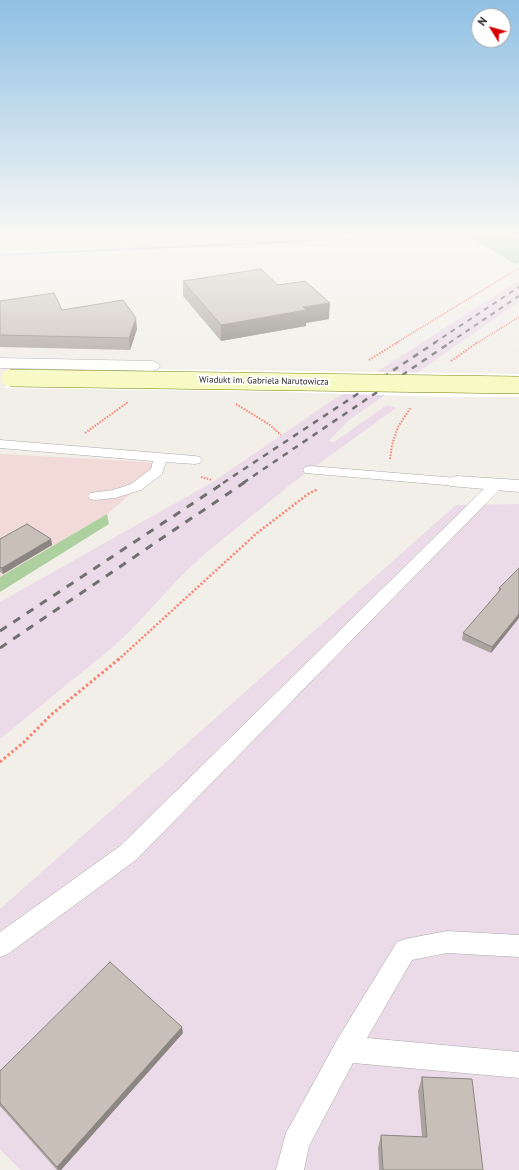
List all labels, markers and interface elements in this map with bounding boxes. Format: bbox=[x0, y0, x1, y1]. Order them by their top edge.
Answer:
north arrow bbox=[471, 8, 511, 48]
text: N bbox=[474, 14, 490, 28]
street label: Wiadukt im. Gabriela Narutowicza bbox=[199, 374, 329, 388]

